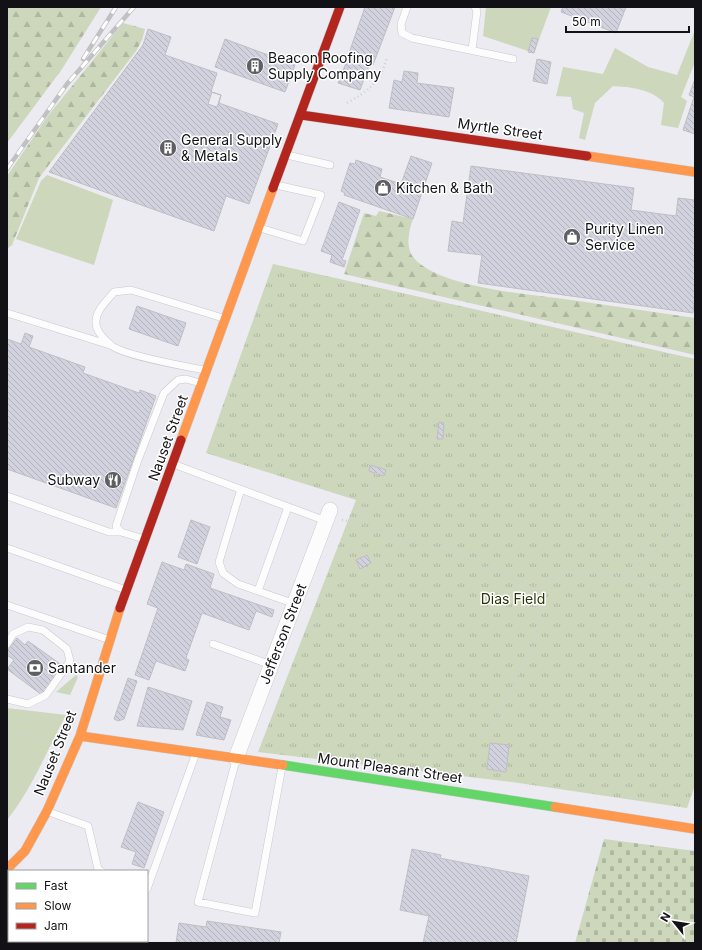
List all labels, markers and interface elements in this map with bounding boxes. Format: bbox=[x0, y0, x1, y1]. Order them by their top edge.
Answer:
scale bar bbox=[566, 8, 689, 34]
text: 50 m bbox=[572, 14, 601, 29]
place label: Beacon Roofing Supply Company bbox=[268, 49, 381, 82]
building icon: Beacon Roofing Supply Company bbox=[245, 56, 265, 76]
street label: Myrtle Street bbox=[456, 114, 544, 143]
place label: General Supply & Metals bbox=[181, 131, 282, 164]
building icon: General Supply & Metals bbox=[158, 138, 178, 158]
shop icon: Kitchen & Bath bbox=[373, 178, 393, 198]
place label: Kitchen & Bath bbox=[396, 179, 493, 196]
place label: Purity Linen Service bbox=[585, 220, 664, 253]
shop icon: Purity Linen Service bbox=[562, 227, 582, 247]
street label: Nauset Street bbox=[144, 392, 191, 483]
restaurant icon: Subway bbox=[103, 470, 123, 490]
place label: Subway bbox=[47, 471, 100, 488]
street label: Jefferson Street bbox=[256, 581, 310, 687]
park label: Dias Field bbox=[481, 590, 545, 607]
bank icon: Santander bbox=[25, 658, 45, 678]
place label: Santander bbox=[48, 659, 116, 676]
street label: Nauset Street bbox=[30, 707, 79, 798]
street label: Mount Pleasant Street bbox=[317, 749, 464, 786]
legend bbox=[8, 870, 148, 942]
text: Fast bbox=[44, 878, 68, 893]
text: Slow bbox=[44, 898, 72, 913]
north arrow bbox=[654, 902, 694, 942]
text: N bbox=[657, 910, 673, 924]
text: Jam bbox=[44, 918, 68, 933]

